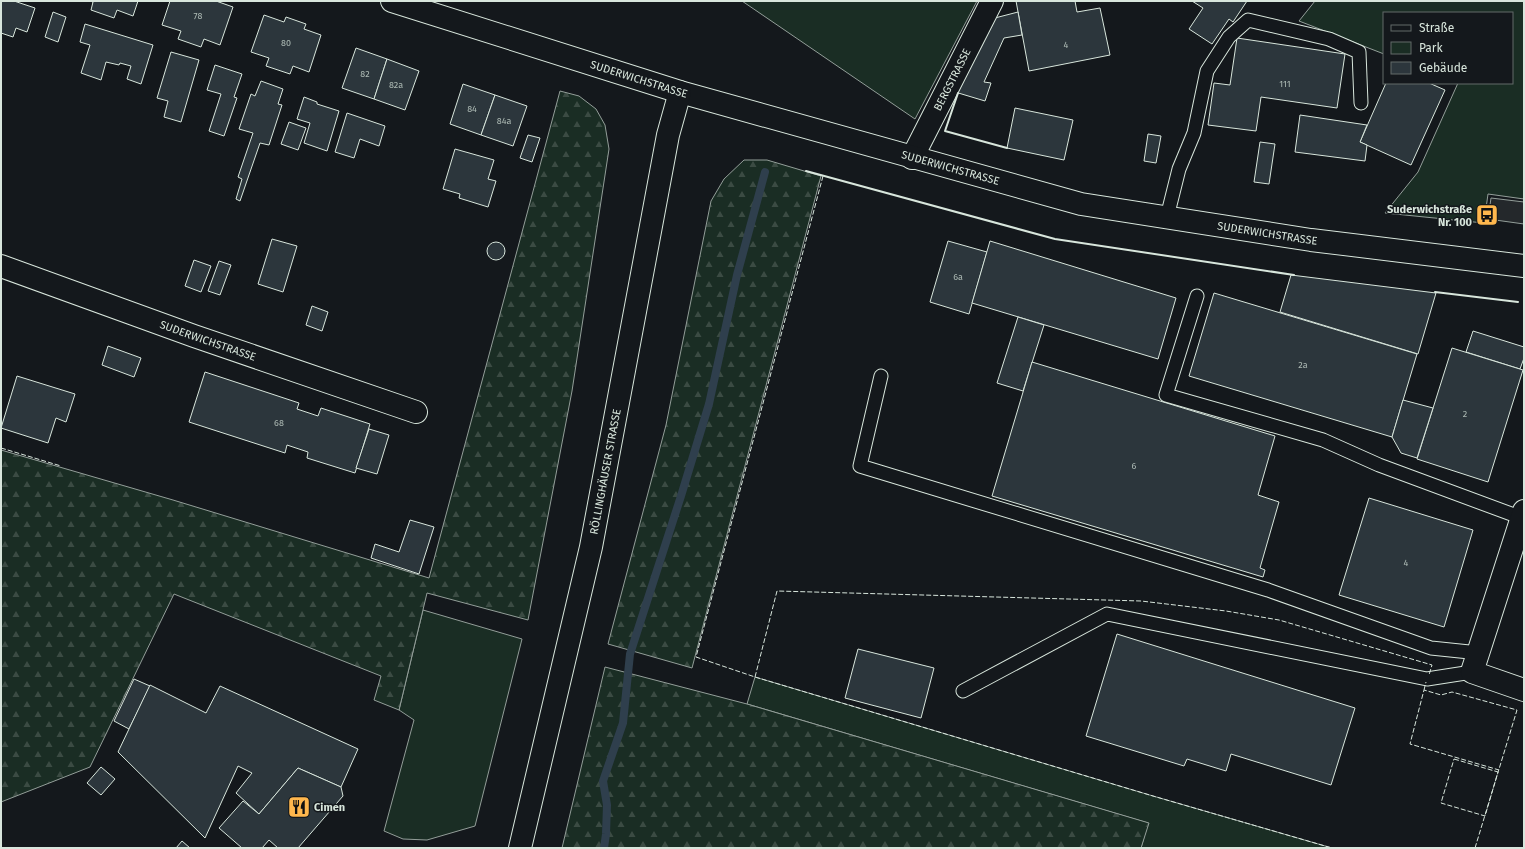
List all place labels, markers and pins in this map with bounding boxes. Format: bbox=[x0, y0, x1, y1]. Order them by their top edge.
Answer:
bus stop icon: Suderwichstraße Nr. 100 bbox=[1474, 202, 1500, 228]
place label: Suderwichstraße Nr. 100 bbox=[1387, 203, 1473, 229]
restaurant icon: Cimen bbox=[286, 794, 312, 820]
place label: Cimen bbox=[314, 801, 345, 814]

